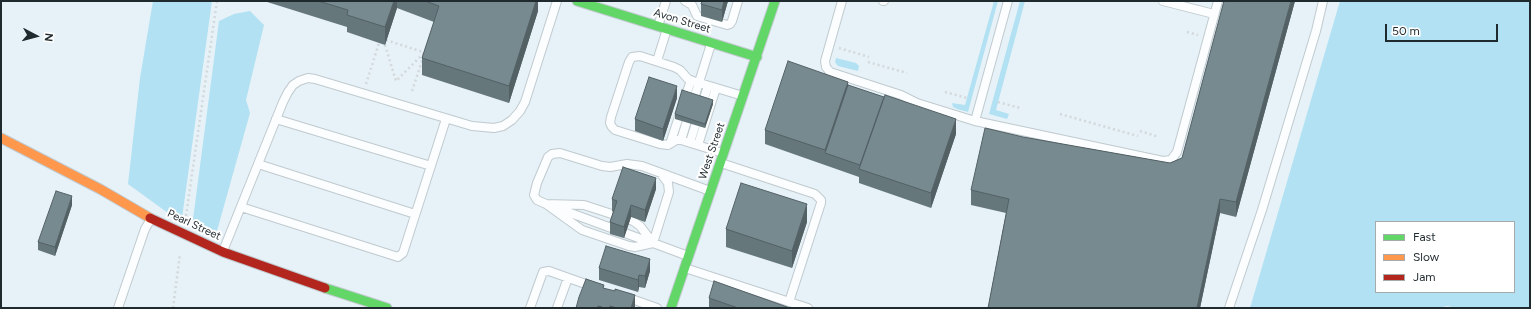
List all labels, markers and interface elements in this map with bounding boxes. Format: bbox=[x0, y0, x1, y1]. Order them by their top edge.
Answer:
street label: Avon Street bbox=[652, 6, 712, 36]
north arrow bbox=[16, 16, 56, 56]
scale bar bbox=[1387, 16, 1500, 42]
text: 50 m bbox=[1392, 24, 1420, 38]
text: N bbox=[42, 32, 55, 42]
street label: West Street bbox=[696, 121, 728, 181]
street label: Pearl Street bbox=[165, 207, 223, 243]
legend bbox=[1375, 221, 1515, 293]
text: Fast bbox=[1413, 230, 1436, 244]
text: Slow bbox=[1413, 250, 1439, 264]
text: Jam bbox=[1413, 270, 1436, 284]

